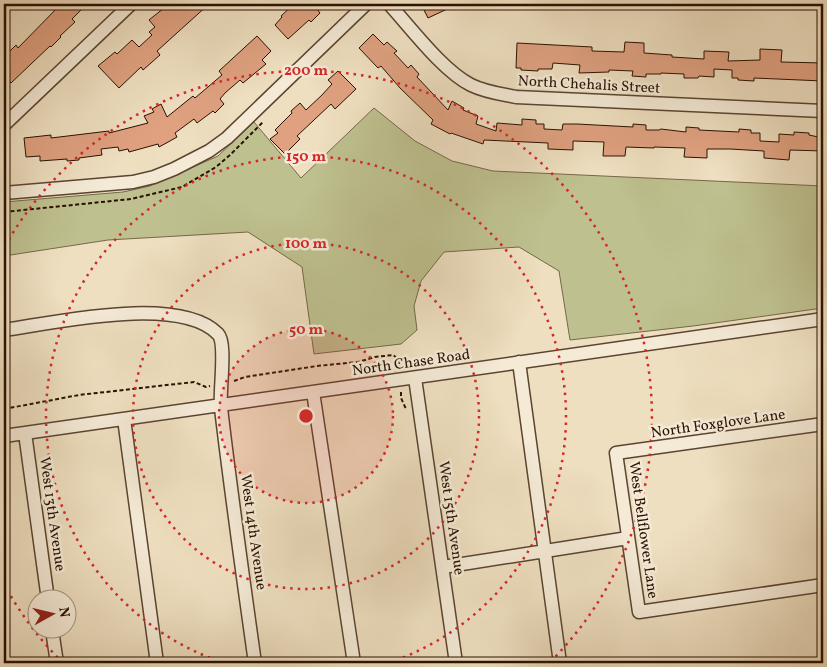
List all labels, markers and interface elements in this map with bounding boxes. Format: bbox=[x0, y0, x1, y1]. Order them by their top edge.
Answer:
text: 200 m bbox=[284, 61, 328, 82]
street label: North Chehalis Street bbox=[517, 71, 661, 100]
text: 150 m bbox=[286, 147, 326, 168]
text: 100 m bbox=[285, 234, 328, 255]
text: 50 m bbox=[289, 320, 323, 341]
street label: North Chase Road bbox=[351, 345, 472, 382]
street label: North Foxglove Lane bbox=[650, 405, 787, 444]
centre of rings bbox=[297, 407, 315, 425]
street label: West 13th Avenue bbox=[33, 456, 70, 573]
street label: West 15th Avenue bbox=[432, 460, 469, 577]
street label: West Bellflower Lane bbox=[623, 460, 663, 600]
street label: West 14th Avenue bbox=[234, 473, 271, 591]
north arrow bbox=[28, 590, 78, 640]
text: N bbox=[53, 606, 74, 619]

